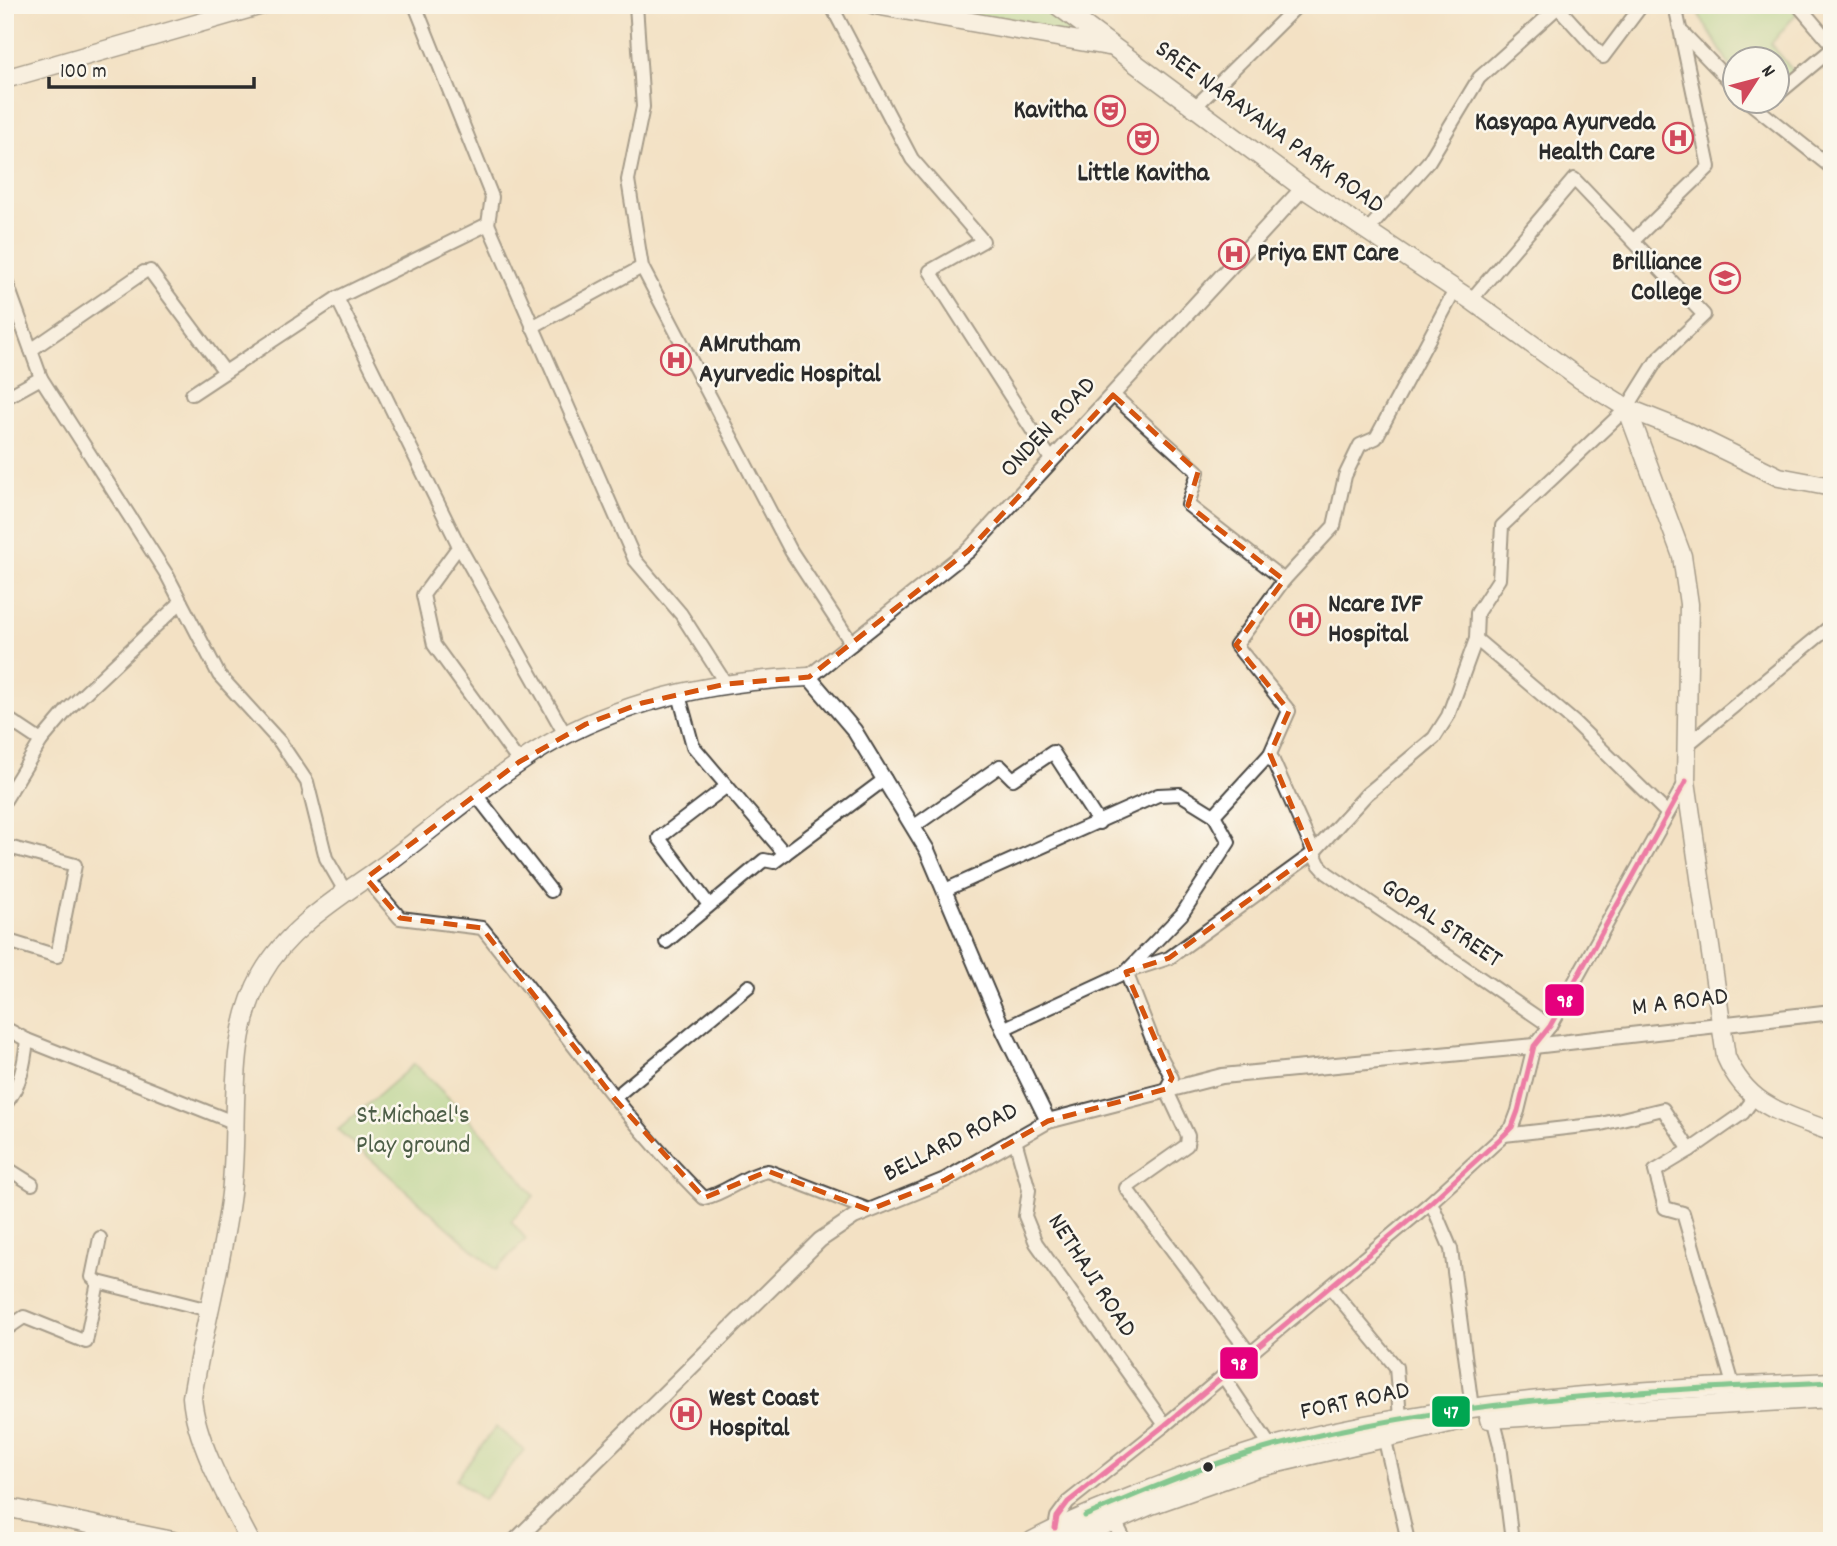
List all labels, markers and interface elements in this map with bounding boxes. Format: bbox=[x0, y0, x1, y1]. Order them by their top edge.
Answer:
street label: SREE NARAYANA PARK ROAD bbox=[1146, 32, 1392, 224]
scale bar bbox=[49, 46, 254, 90]
north arrow bbox=[1722, 46, 1792, 116]
text: 100 m bbox=[60, 58, 107, 88]
text: N bbox=[1753, 60, 1781, 84]
place label: Kavitha bbox=[1013, 93, 1088, 130]
theatre icon: Kavitha bbox=[1093, 94, 1127, 128]
place label: Kasyapa Ayurveda Health Care bbox=[1475, 105, 1656, 172]
hospital icon: Kasyapa Ayurveda Health Care bbox=[1661, 121, 1695, 155]
theatre icon: Little Kavitha bbox=[1126, 122, 1160, 156]
place label: Little Kavitha bbox=[1077, 156, 1210, 193]
place label: Priya ENT Care bbox=[1257, 236, 1399, 273]
hospital icon: Priya ENT Care bbox=[1217, 237, 1251, 271]
place label: Brilliance College bbox=[1612, 245, 1702, 312]
school or university icon: Brilliance College bbox=[1708, 261, 1742, 295]
place label: AMrutham Ayurvedic Hospital bbox=[699, 327, 882, 394]
hospital icon: AMrutham Ayurvedic Hospital bbox=[659, 343, 693, 377]
street label: ONDEN ROAD bbox=[992, 369, 1106, 487]
place label: Ncare IVF Hospital bbox=[1328, 587, 1423, 654]
hospital icon: Ncare IVF Hospital bbox=[1288, 603, 1322, 637]
street label: GOPAL STREET bbox=[1373, 870, 1510, 979]
street label: M A ROAD bbox=[1630, 979, 1730, 1027]
line badge: 98 bbox=[1544, 983, 1585, 1017]
text: 98 bbox=[1557, 990, 1574, 1017]
street label: BELLARD ROAD bbox=[877, 1093, 1025, 1193]
park label: St.Michael's Play ground bbox=[356, 1098, 470, 1165]
street label: NETHAJI ROAD bbox=[1037, 1207, 1145, 1345]
line badge: 98 bbox=[1219, 1346, 1259, 1380]
text: 98 bbox=[1231, 1353, 1248, 1380]
street label: FORT ROAD bbox=[1297, 1372, 1413, 1432]
place label: West Coast Hospital bbox=[709, 1381, 819, 1448]
line badge: 47 bbox=[1431, 1395, 1471, 1428]
hospital icon: West Coast Hospital bbox=[669, 1397, 703, 1431]
text: 47 bbox=[1443, 1401, 1459, 1428]
unlabelled marker bbox=[1201, 1460, 1215, 1474]

